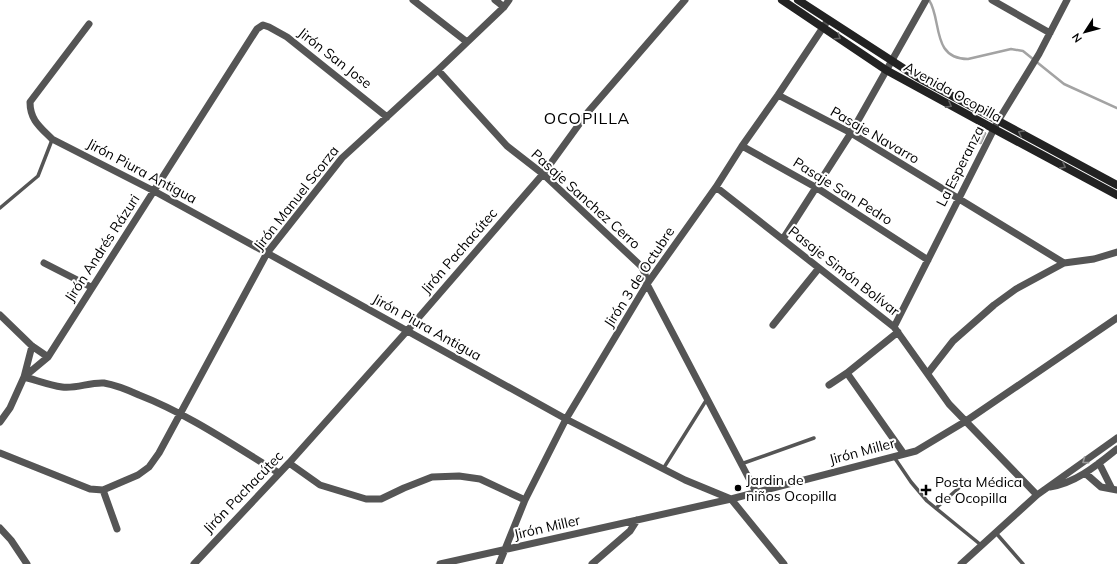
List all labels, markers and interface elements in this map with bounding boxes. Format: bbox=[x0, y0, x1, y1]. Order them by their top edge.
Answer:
north arrow bbox=[1065, 12, 1105, 52]
street label: Jirón San Jose bbox=[294, 24, 376, 92]
text: N bbox=[1069, 30, 1085, 45]
one-way arrow bbox=[834, 32, 841, 40]
street label: Avenida Ocopilla bbox=[901, 58, 1005, 126]
one-way arrow bbox=[945, 100, 952, 107]
street label: Pasaje Navarro bbox=[827, 102, 923, 168]
district label: OCOPILLA bbox=[544, 108, 630, 128]
street label: La Esperanza bbox=[932, 123, 988, 209]
one-way arrow bbox=[1018, 131, 1025, 138]
street label: Jirón Piura Antigua bbox=[84, 134, 200, 208]
street label: Jirón Manuel Scorza bbox=[249, 142, 343, 254]
street label: Pasaje Sanchez Cerro bbox=[528, 145, 644, 253]
street label: Pasaje San Pedro bbox=[790, 153, 896, 229]
one-way arrow bbox=[1059, 162, 1067, 169]
street label: Jirón Andrés Rázuri bbox=[60, 191, 144, 305]
street label: Jirón Pachacútec bbox=[417, 204, 501, 298]
street label: Pasaje Simón Bolívar bbox=[785, 222, 904, 321]
street label: Jirón 3 de Octubre bbox=[600, 223, 678, 331]
street label: Jirón Piura Antigua bbox=[369, 290, 485, 364]
street label: Jirón Miller bbox=[827, 433, 898, 468]
street label: Jirón Pachacútec bbox=[199, 447, 287, 537]
one-way arrow bbox=[1083, 456, 1090, 463]
place label: Jardin de niños Ocopilla bbox=[746, 471, 837, 505]
place label: Posta Médica de Ocopilla bbox=[935, 473, 1022, 507]
marker: Jardin de niños Ocopilla bbox=[733, 483, 743, 493]
marker: Posta Médica de Ocopilla bbox=[920, 484, 932, 496]
street label: Jirón Miller bbox=[512, 510, 583, 543]

